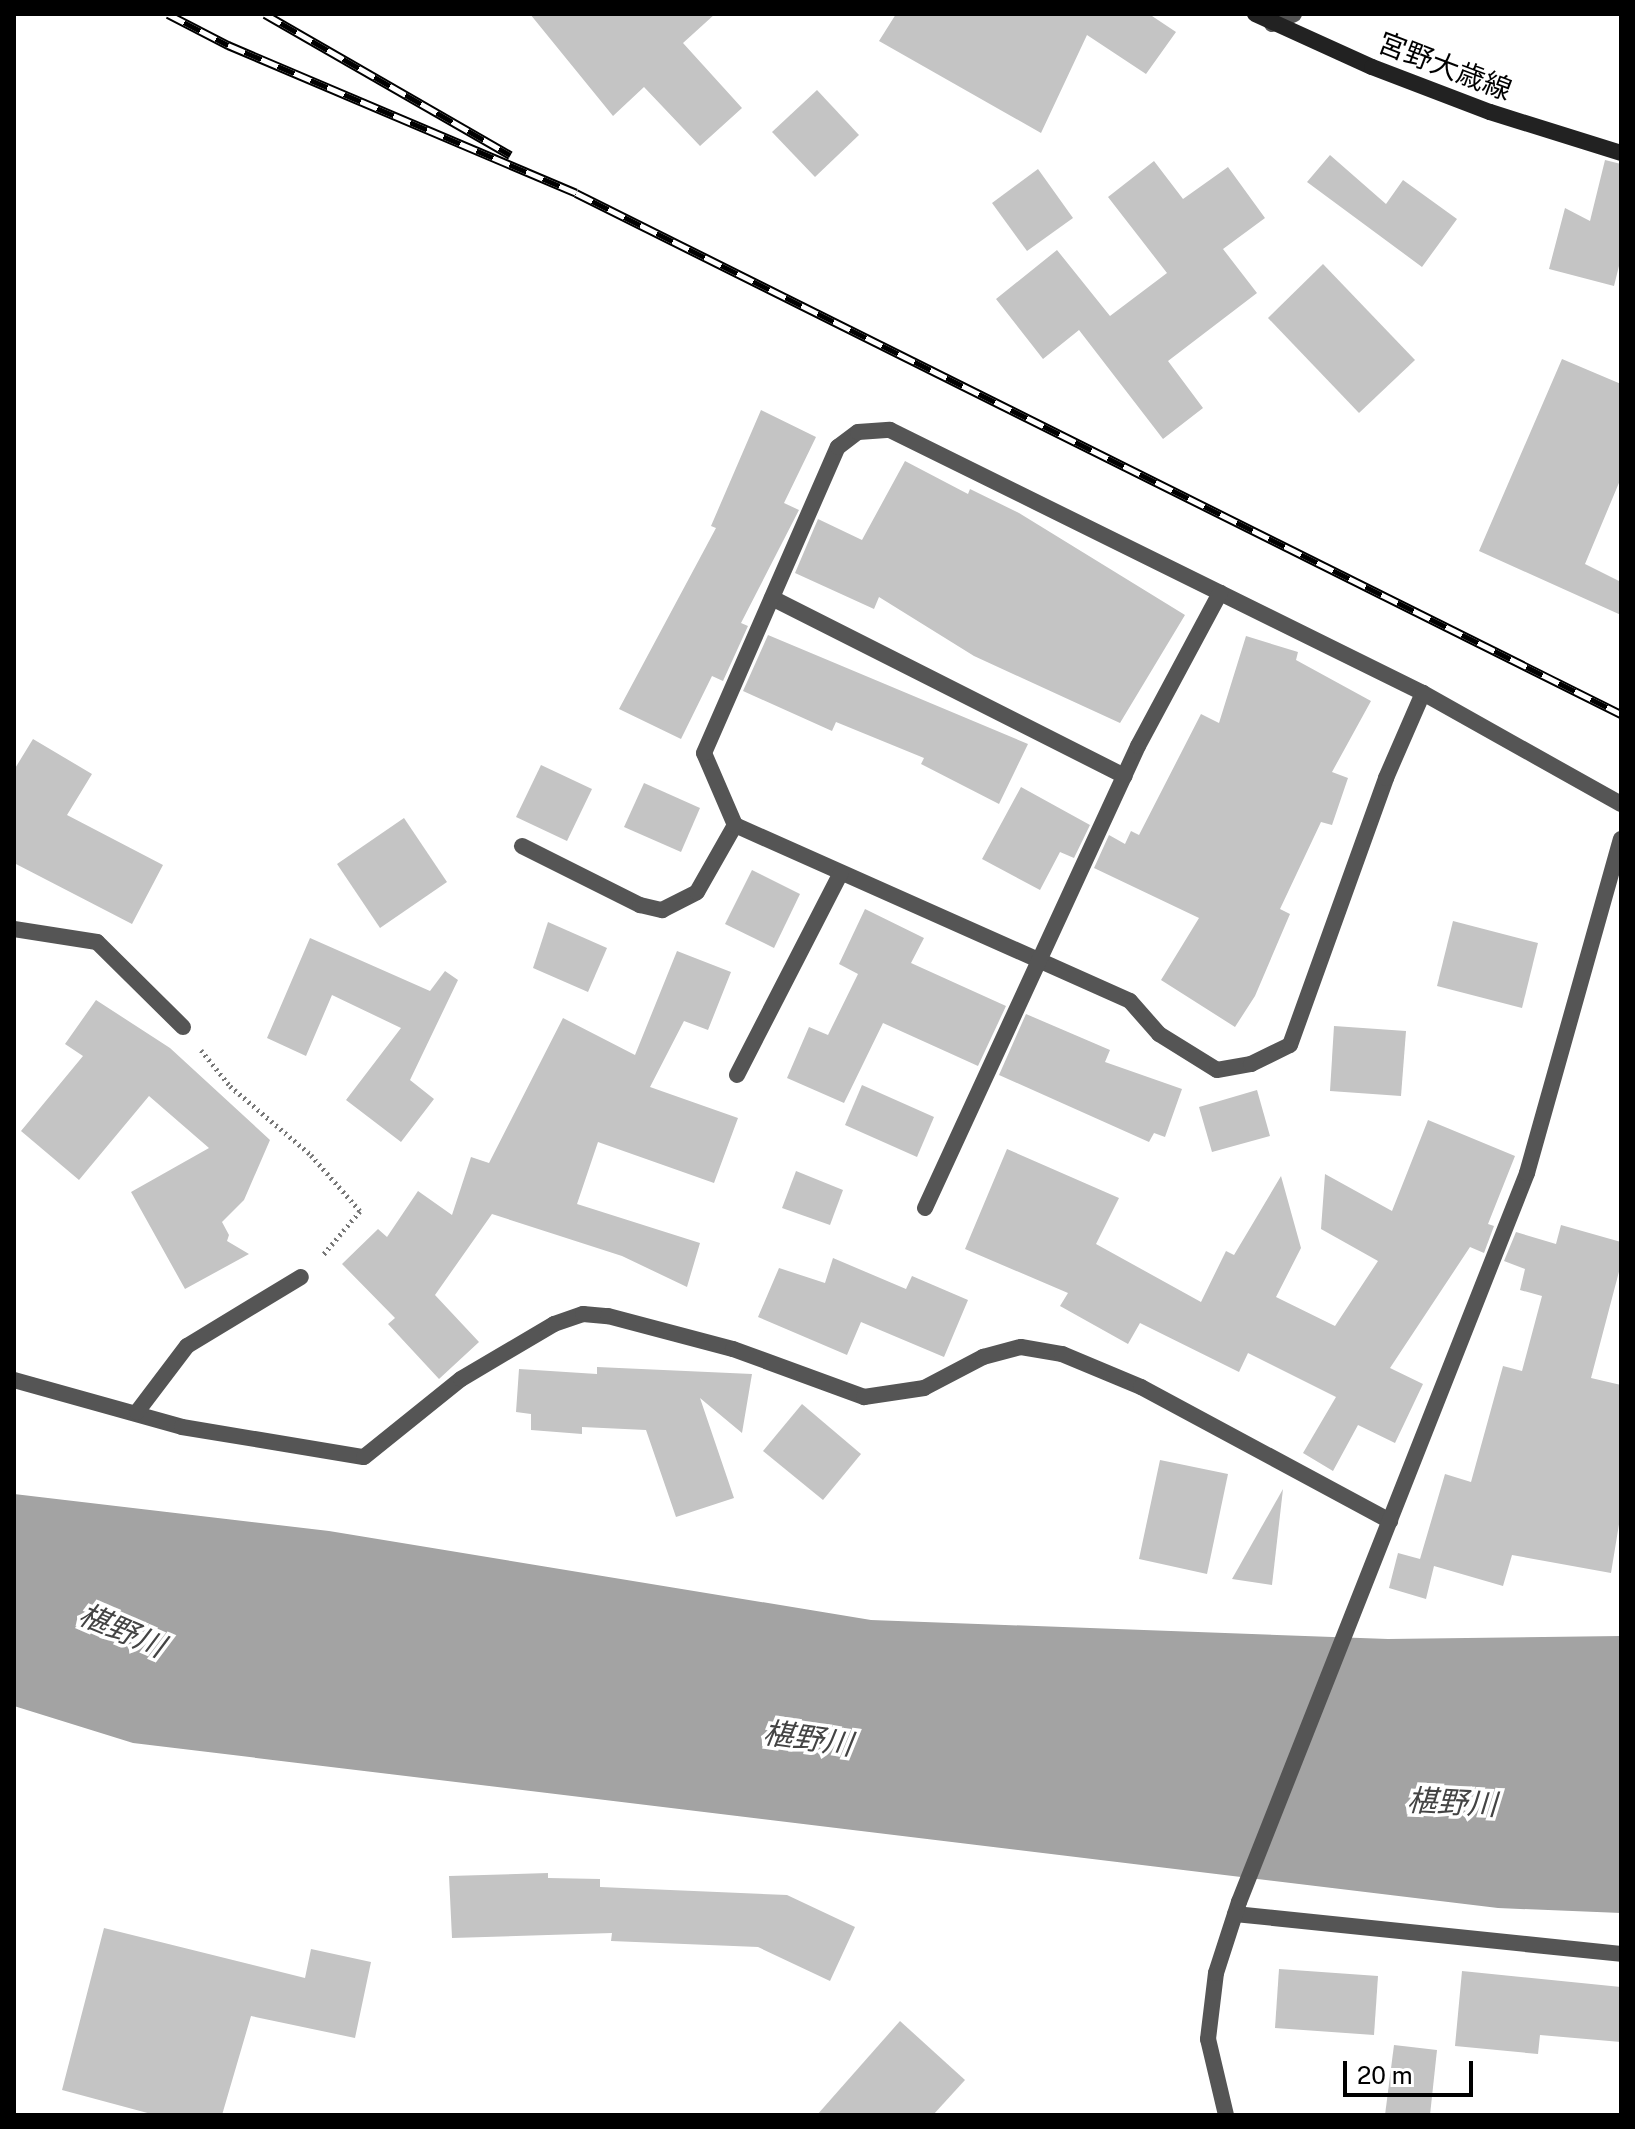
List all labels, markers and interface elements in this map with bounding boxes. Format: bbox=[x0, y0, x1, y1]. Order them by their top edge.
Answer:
street label: 宮野大歳線 bbox=[1374, 25, 1516, 107]
water label: 椹野川 bbox=[74, 1596, 170, 1664]
water label: 椹野川 bbox=[761, 1714, 855, 1762]
water label: 椹野川 bbox=[1406, 1782, 1498, 1822]
scale bar bbox=[1347, 2045, 1477, 2095]
text: 20 m bbox=[1357, 2061, 1413, 2089]

